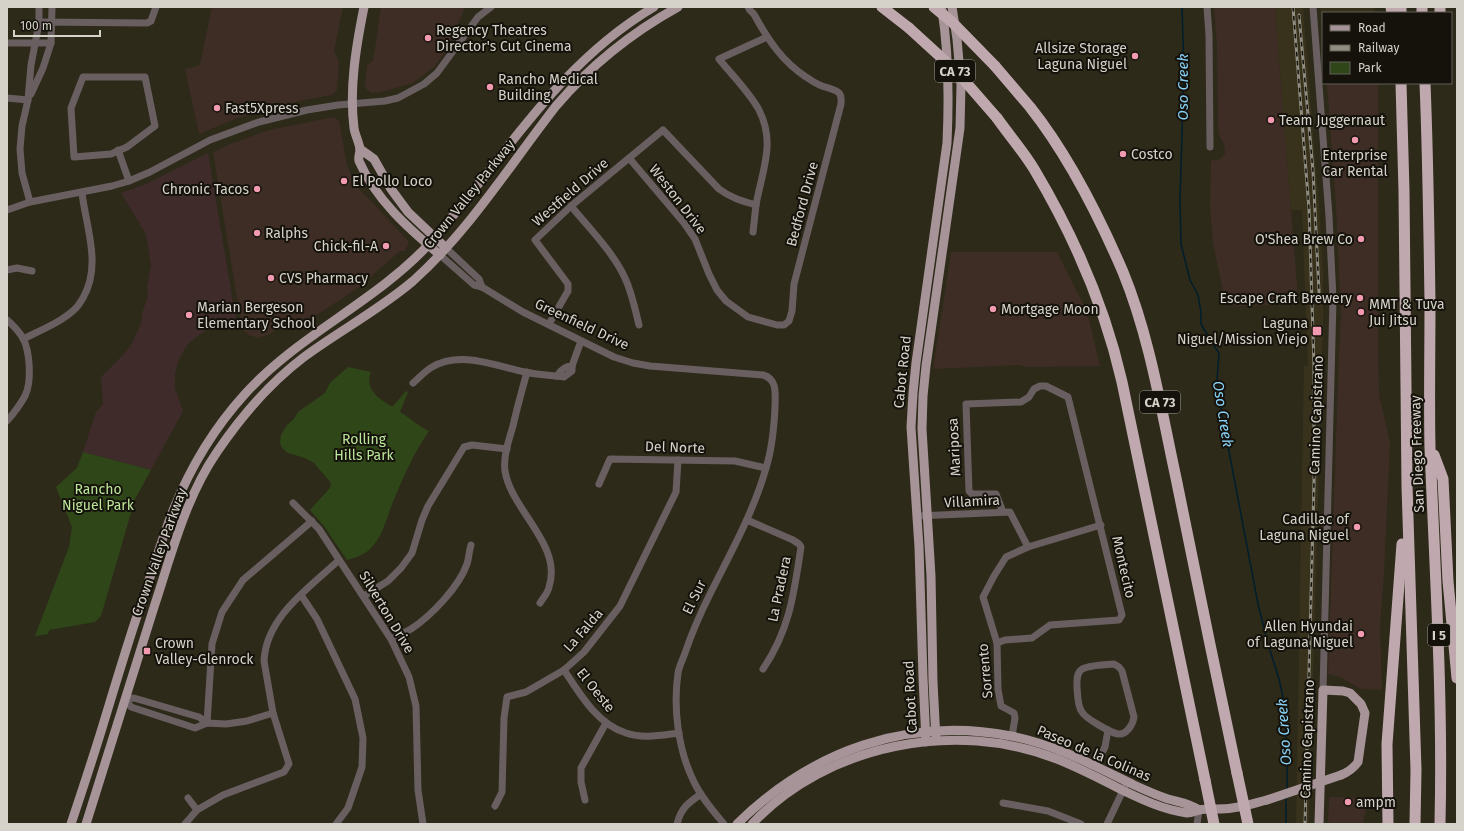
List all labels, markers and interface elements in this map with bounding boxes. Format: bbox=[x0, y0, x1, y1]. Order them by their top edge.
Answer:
scale bar bbox=[14, 12, 100, 38]
legend bbox=[1322, 12, 1452, 84]
text: 100 m bbox=[20, 19, 52, 33]
text: Road bbox=[1358, 21, 1386, 35]
place label: Regency Theatres Director's Cut Cinema bbox=[436, 22, 572, 55]
marker: Regency Theatres Director's Cut Cinema bbox=[423, 33, 433, 43]
place label: Allsize Storage Laguna Niguel bbox=[1035, 40, 1127, 73]
text: Railway bbox=[1358, 41, 1399, 55]
marker: Allsize Storage Laguna Niguel bbox=[1130, 51, 1140, 61]
water label: Oso Creek bbox=[1174, 54, 1192, 120]
road number: CA 73 bbox=[935, 60, 975, 82]
text: Park bbox=[1358, 61, 1382, 75]
place label: Rancho Medical Building bbox=[498, 71, 598, 104]
marker: Rancho Medical Building bbox=[485, 82, 495, 92]
place label: Fast5Xpress bbox=[225, 100, 299, 117]
marker: Fast5Xpress bbox=[212, 103, 222, 113]
place label: Team Juggernaut bbox=[1279, 112, 1386, 129]
marker: Team Juggernaut bbox=[1266, 115, 1276, 125]
marker: Enterprise Car Rental bbox=[1350, 135, 1360, 145]
street label: Crown Valley Parkway bbox=[420, 136, 519, 252]
place label: Costco bbox=[1131, 146, 1173, 163]
place label: Enterprise Car Rental bbox=[1322, 147, 1388, 180]
marker: Costco bbox=[1118, 149, 1128, 159]
street label: Westfield Drive bbox=[529, 155, 612, 230]
street label: Bedford Drive bbox=[783, 160, 822, 248]
street label: Weston Drive bbox=[645, 161, 710, 237]
place label: El Pollo Loco bbox=[352, 173, 433, 190]
marker: El Pollo Loco bbox=[339, 176, 349, 186]
place label: Chronic Tacos bbox=[162, 181, 249, 198]
marker: Chronic Tacos bbox=[252, 184, 262, 194]
place label: Ralphs bbox=[265, 225, 308, 242]
marker: Ralphs bbox=[252, 228, 262, 238]
place label: O'Shea Brew Co bbox=[1255, 231, 1353, 248]
marker: O'Shea Brew Co bbox=[1356, 234, 1366, 244]
place label: Chick-fil-A bbox=[314, 238, 378, 255]
marker: Chick-fil-A bbox=[381, 241, 391, 251]
place label: CVS Pharmacy bbox=[279, 270, 368, 287]
marker: CVS Pharmacy bbox=[266, 273, 276, 283]
place label: Escape Craft Brewery bbox=[1220, 290, 1352, 307]
marker: Escape Craft Brewery bbox=[1355, 293, 1365, 303]
street label: Greenfield Drive bbox=[532, 295, 632, 354]
place label: MMT & Tuva Jui Jitsu bbox=[1369, 296, 1445, 329]
place label: Marian Bergeson Elementary School bbox=[197, 299, 315, 332]
place label: Mortgage Moon bbox=[1001, 301, 1099, 318]
marker: Mortgage Moon bbox=[988, 304, 998, 314]
marker: MMT & Tuva Jui Jitsu bbox=[1356, 307, 1366, 317]
marker: Marian Bergeson Elementary School bbox=[184, 310, 194, 320]
place label: Laguna Niguel/Mission Viejo bbox=[1177, 315, 1308, 348]
marker: Laguna Niguel/Mission Viejo bbox=[1311, 325, 1323, 337]
street label: Cabot Road bbox=[890, 335, 915, 409]
street label: Camino Capistrano bbox=[1306, 355, 1327, 475]
water label: Oso Creek bbox=[1209, 380, 1237, 448]
road number: CA 73 bbox=[1140, 391, 1180, 413]
street label: San Diego Freeway bbox=[1407, 395, 1428, 513]
street label: Mariposa bbox=[944, 417, 965, 477]
park label: Rolling Hills Park bbox=[334, 431, 395, 464]
street label: Del Norte bbox=[645, 438, 705, 457]
park label: Rancho Niguel Park bbox=[62, 481, 135, 514]
street label: Crown Valley Parkway bbox=[128, 486, 191, 619]
street label: Villamira bbox=[944, 492, 1000, 511]
place label: Cadillac of Laguna Niguel bbox=[1259, 511, 1350, 544]
marker: Cadillac of Laguna Niguel bbox=[1352, 522, 1362, 532]
street label: Montecito bbox=[1108, 534, 1139, 600]
street label: La Pradera bbox=[764, 555, 795, 624]
street label: Silverton Drive bbox=[355, 568, 418, 657]
street label: El Sur bbox=[679, 577, 710, 617]
street label: La Falda bbox=[560, 605, 607, 655]
place label: Allen Hyundai of Laguna Niguel bbox=[1247, 618, 1353, 651]
road number: I 5 bbox=[1428, 624, 1450, 646]
marker: Allen Hyundai of Laguna Niguel bbox=[1356, 629, 1366, 639]
place label: Crown Valley-Glenrock bbox=[155, 635, 254, 668]
street label: Sorrento bbox=[975, 643, 996, 699]
marker: Crown Valley-Glenrock bbox=[142, 646, 152, 656]
street label: Cabot Road bbox=[900, 660, 921, 734]
street label: El Oeste bbox=[573, 665, 618, 716]
street label: Camino Capistrano bbox=[1297, 679, 1318, 799]
water label: Oso Creek bbox=[1273, 698, 1295, 766]
street label: Paseo de la Colinas bbox=[1034, 722, 1154, 785]
place label: ampm bbox=[1356, 794, 1396, 811]
marker: ampm bbox=[1343, 797, 1353, 807]

